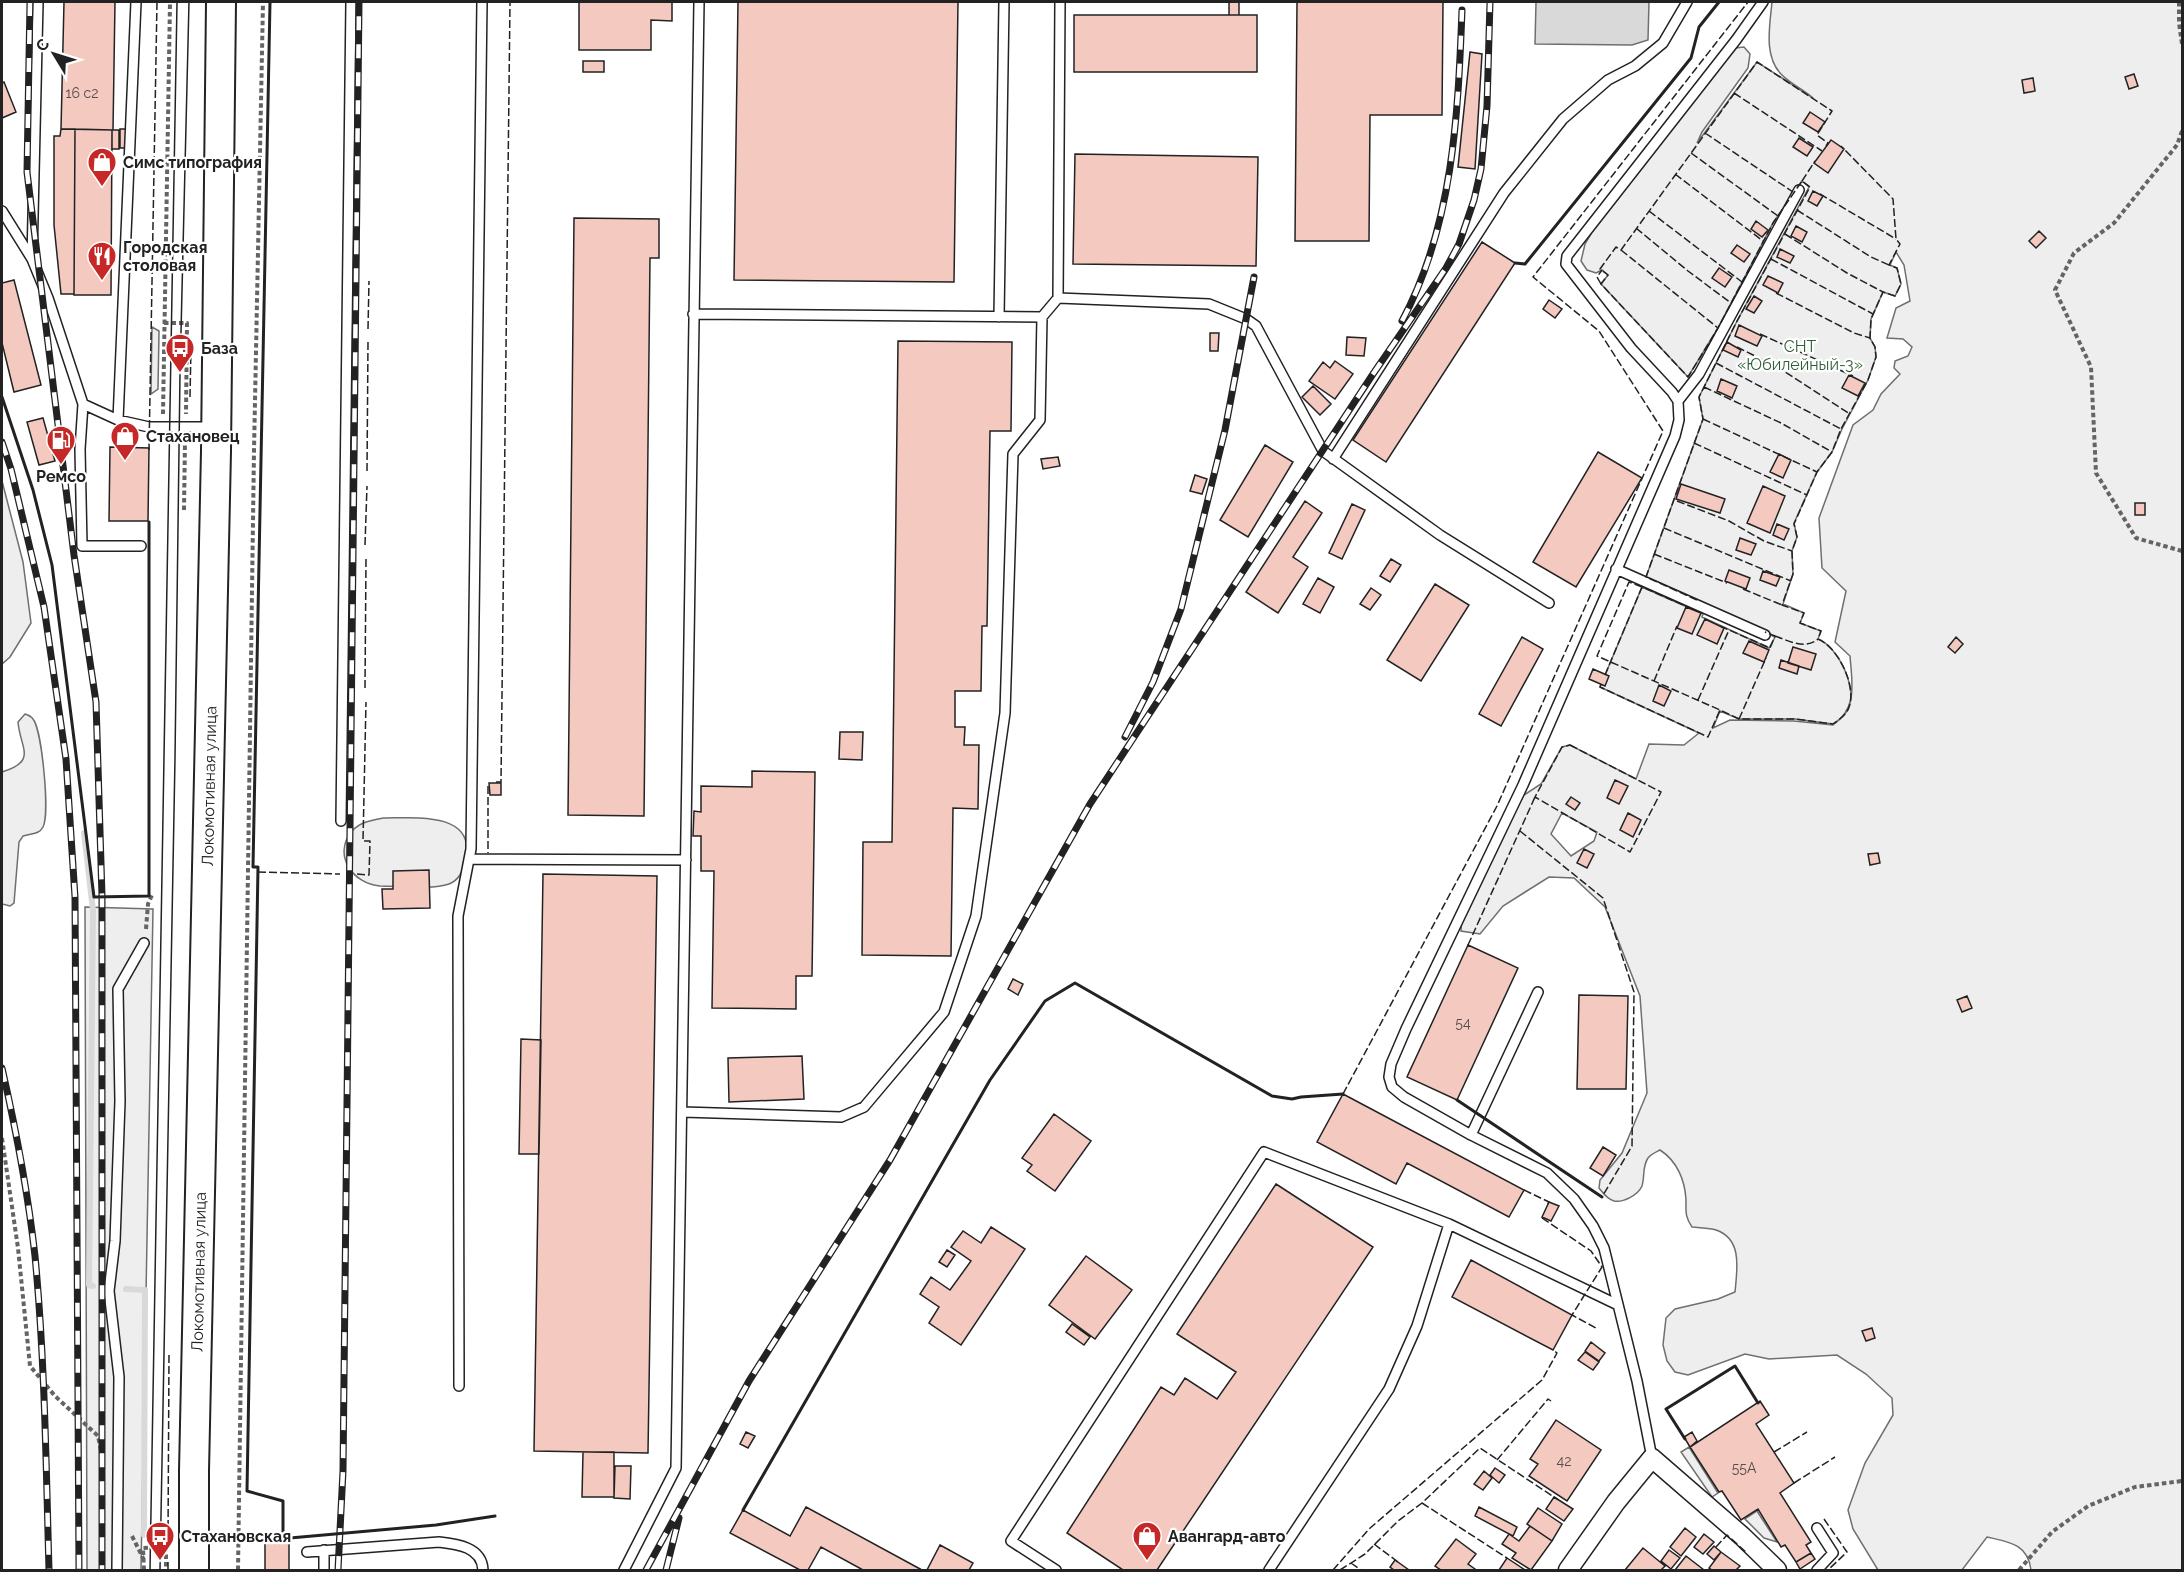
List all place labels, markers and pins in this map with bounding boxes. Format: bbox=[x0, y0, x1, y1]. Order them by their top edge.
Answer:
shop icon: Симс типография bbox=[86, 146, 118, 188]
place label: Симс типография bbox=[123, 153, 262, 172]
place label: Городская столовая bbox=[123, 238, 207, 275]
restaurant icon: Городская столовая bbox=[86, 240, 118, 282]
bus stop icon: База bbox=[164, 332, 196, 374]
place label: База bbox=[201, 339, 238, 358]
shop icon: Стахановец bbox=[109, 420, 141, 462]
fuel station icon: Ремсо bbox=[45, 424, 77, 466]
place label: Стахановец bbox=[146, 427, 240, 446]
place label: Ремсо bbox=[36, 467, 86, 486]
bus stop icon: Стахановская bbox=[144, 1520, 176, 1562]
shop icon: Авангард-авто bbox=[1131, 1520, 1163, 1562]
place label: Стахановская bbox=[181, 1527, 291, 1546]
place label: Авангард-авто bbox=[1168, 1527, 1286, 1546]

